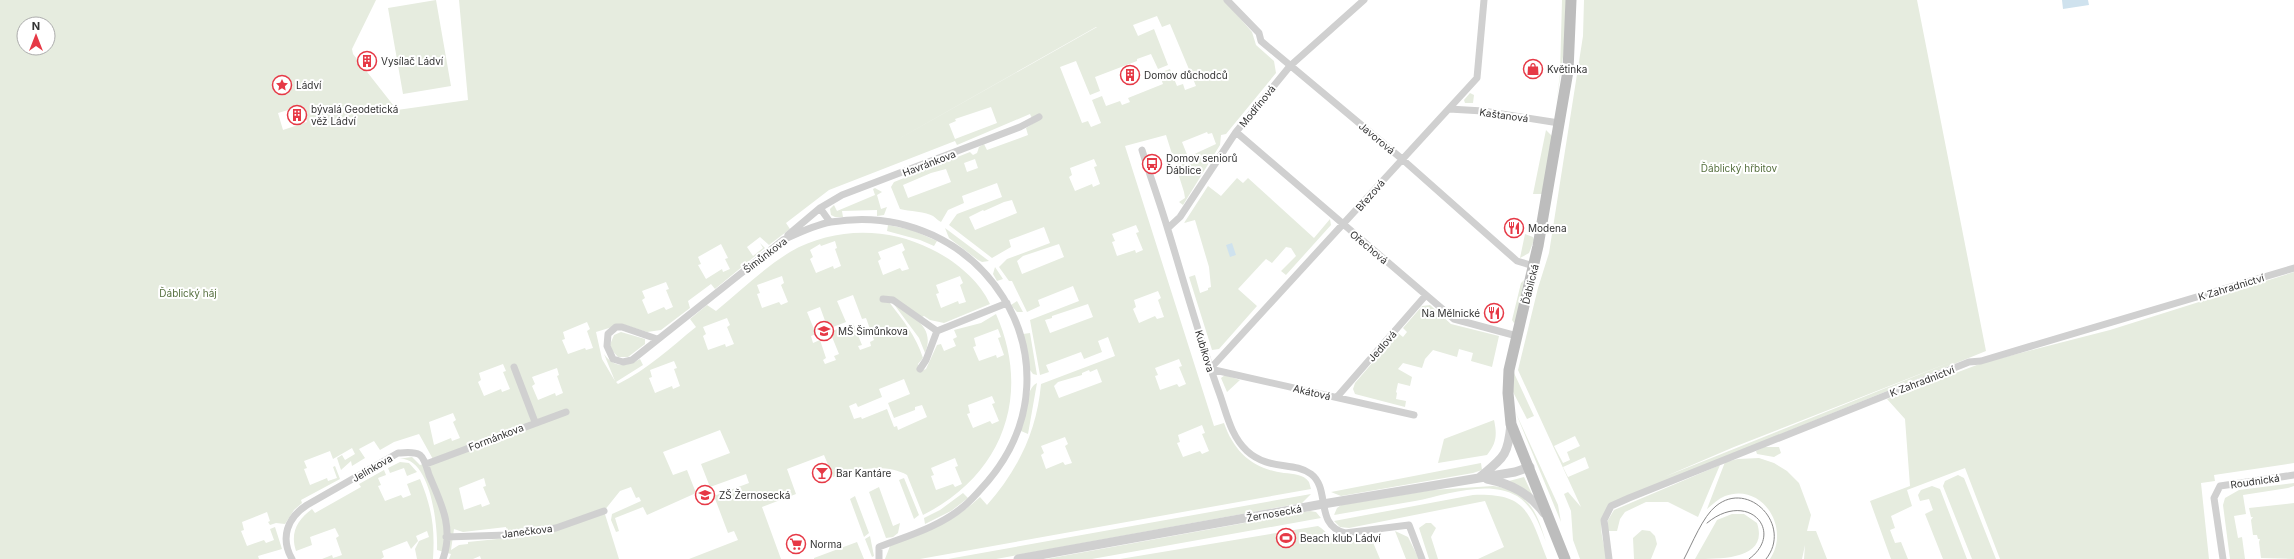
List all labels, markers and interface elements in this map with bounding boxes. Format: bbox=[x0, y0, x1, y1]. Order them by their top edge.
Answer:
north arrow bbox=[16, 16, 56, 56]
text: N bbox=[32, 19, 40, 33]
building icon: Vysílač Ládví bbox=[356, 50, 378, 72]
place label: Vysílač Ládví bbox=[381, 55, 444, 67]
shop icon: Květinka bbox=[1522, 58, 1544, 80]
place label: Květinka bbox=[1547, 63, 1587, 75]
building icon: Domov důchodců bbox=[1119, 64, 1141, 86]
place label: Domov důchodců bbox=[1144, 69, 1228, 81]
place icon: Ládví bbox=[271, 74, 293, 96]
place label: Ládví bbox=[296, 79, 322, 91]
street label: Modřínová bbox=[1236, 83, 1278, 129]
place label: bývalá Geodetická věž Ládví bbox=[311, 103, 398, 127]
building icon: bývalá Geodetická věž Ládví bbox=[286, 104, 308, 126]
street label: Kaštanová bbox=[1479, 106, 1529, 124]
street label: Javorová bbox=[1357, 120, 1397, 156]
street label: Havránkova bbox=[901, 147, 957, 179]
place label: Domov seniorů Ďáblice bbox=[1166, 152, 1237, 176]
bus stop icon: Domov seniorů Ďáblice bbox=[1141, 153, 1163, 175]
park label: Ďáblický hřbitov bbox=[1701, 161, 1778, 174]
street label: Březová bbox=[1353, 177, 1387, 213]
restaurant icon: Modena bbox=[1503, 217, 1525, 239]
place label: Modena bbox=[1528, 222, 1567, 234]
street label: Ořechová bbox=[1348, 228, 1390, 266]
street label: Šimůnkova bbox=[741, 235, 789, 275]
street label: Ďáblická bbox=[1518, 263, 1541, 305]
street label: K Zahradnictví bbox=[2197, 271, 2266, 303]
park label: Ďáblický háj bbox=[159, 286, 217, 299]
restaurant icon: Na Mělnické bbox=[1483, 302, 1505, 324]
place label: Na Mělnické bbox=[1422, 307, 1480, 319]
school or university icon: MŠ Šimůnkova bbox=[813, 320, 835, 342]
place label: MŠ Šimůnkova bbox=[838, 325, 908, 337]
street label: Jedlová bbox=[1365, 328, 1399, 364]
street label: Kubíkova bbox=[1193, 329, 1217, 373]
street label: K Zahradnictví bbox=[1888, 363, 1957, 399]
street label: Akátová bbox=[1292, 382, 1332, 402]
street label: Formánkova bbox=[467, 421, 525, 453]
street label: Jelínkova bbox=[350, 452, 394, 484]
bar icon: Bar Kantáre bbox=[811, 462, 833, 484]
place label: Bar Kantáre bbox=[836, 467, 892, 479]
street label: Roudnická bbox=[2230, 472, 2280, 490]
school or university icon: ZŠ Žernosecká bbox=[694, 484, 716, 506]
place label: ZŠ Žernosecká bbox=[719, 488, 790, 501]
street label: Žernosecká bbox=[1245, 501, 1303, 524]
street label: Janečkova bbox=[501, 522, 553, 540]
sports icon: Beach klub Ládví bbox=[1275, 527, 1297, 549]
place label: Beach klub Ládví bbox=[1300, 532, 1381, 544]
supermarket icon: Norma bbox=[785, 533, 807, 555]
place label: Norma bbox=[810, 538, 842, 550]

